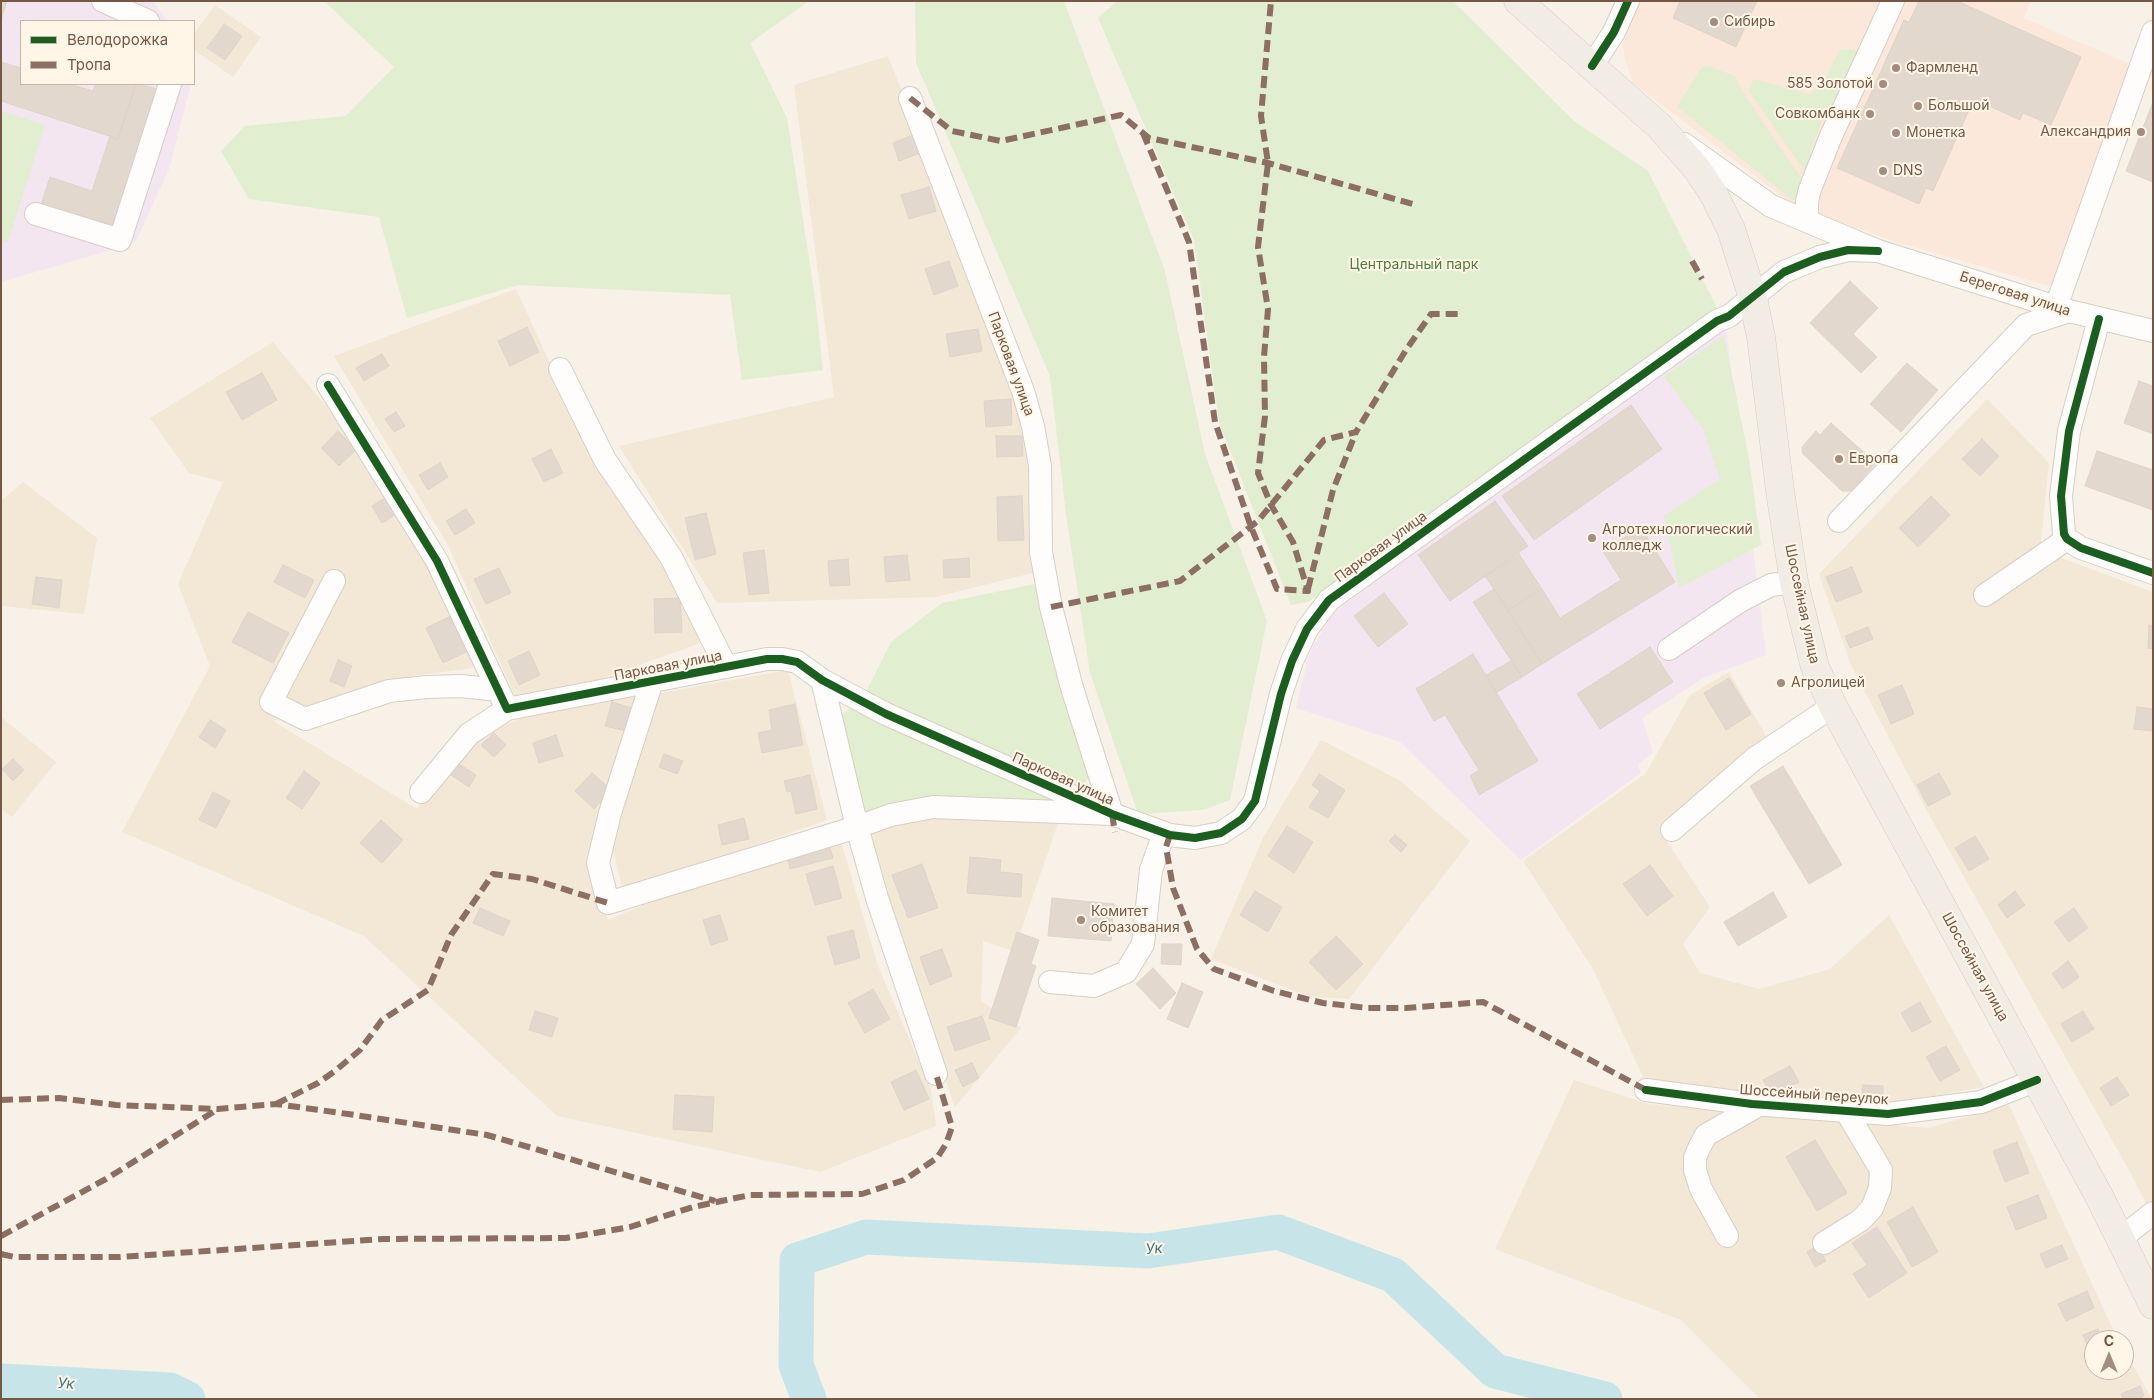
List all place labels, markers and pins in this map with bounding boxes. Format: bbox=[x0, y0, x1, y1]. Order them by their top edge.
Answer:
place label: Сибирь bbox=[1724, 14, 1775, 30]
marker: Сибирь bbox=[1708, 16, 1720, 28]
place label: Фармленд bbox=[1906, 60, 1978, 76]
marker: Фармленд bbox=[1890, 62, 1902, 74]
place label: 585 Золотой bbox=[1787, 76, 1873, 92]
marker: 585 Золотой bbox=[1877, 78, 1889, 90]
place label: Большой bbox=[1928, 98, 1989, 114]
marker: Большой bbox=[1912, 100, 1924, 112]
place label: Совкомбанк bbox=[1775, 106, 1860, 122]
marker: Совкомбанк bbox=[1864, 108, 1876, 120]
place label: Александрия bbox=[2040, 124, 2131, 140]
place label: Монетка bbox=[1906, 125, 1966, 141]
marker: Александрия bbox=[2135, 126, 2147, 138]
marker: Монетка bbox=[1890, 127, 1902, 139]
place label: DNS bbox=[1893, 163, 1923, 179]
marker: DNS bbox=[1877, 165, 1889, 177]
place label: Европа bbox=[1849, 451, 1898, 467]
marker: Европа bbox=[1833, 453, 1845, 465]
place label: Агротехнологический колледж bbox=[1602, 522, 1753, 554]
marker: Агротехнологический колледж bbox=[1586, 532, 1598, 544]
place label: Агролицей bbox=[1791, 675, 1865, 691]
marker: Агролицей bbox=[1775, 677, 1787, 689]
place label: Комитет образования bbox=[1091, 904, 1180, 936]
marker: Комитет образования bbox=[1075, 914, 1087, 926]

